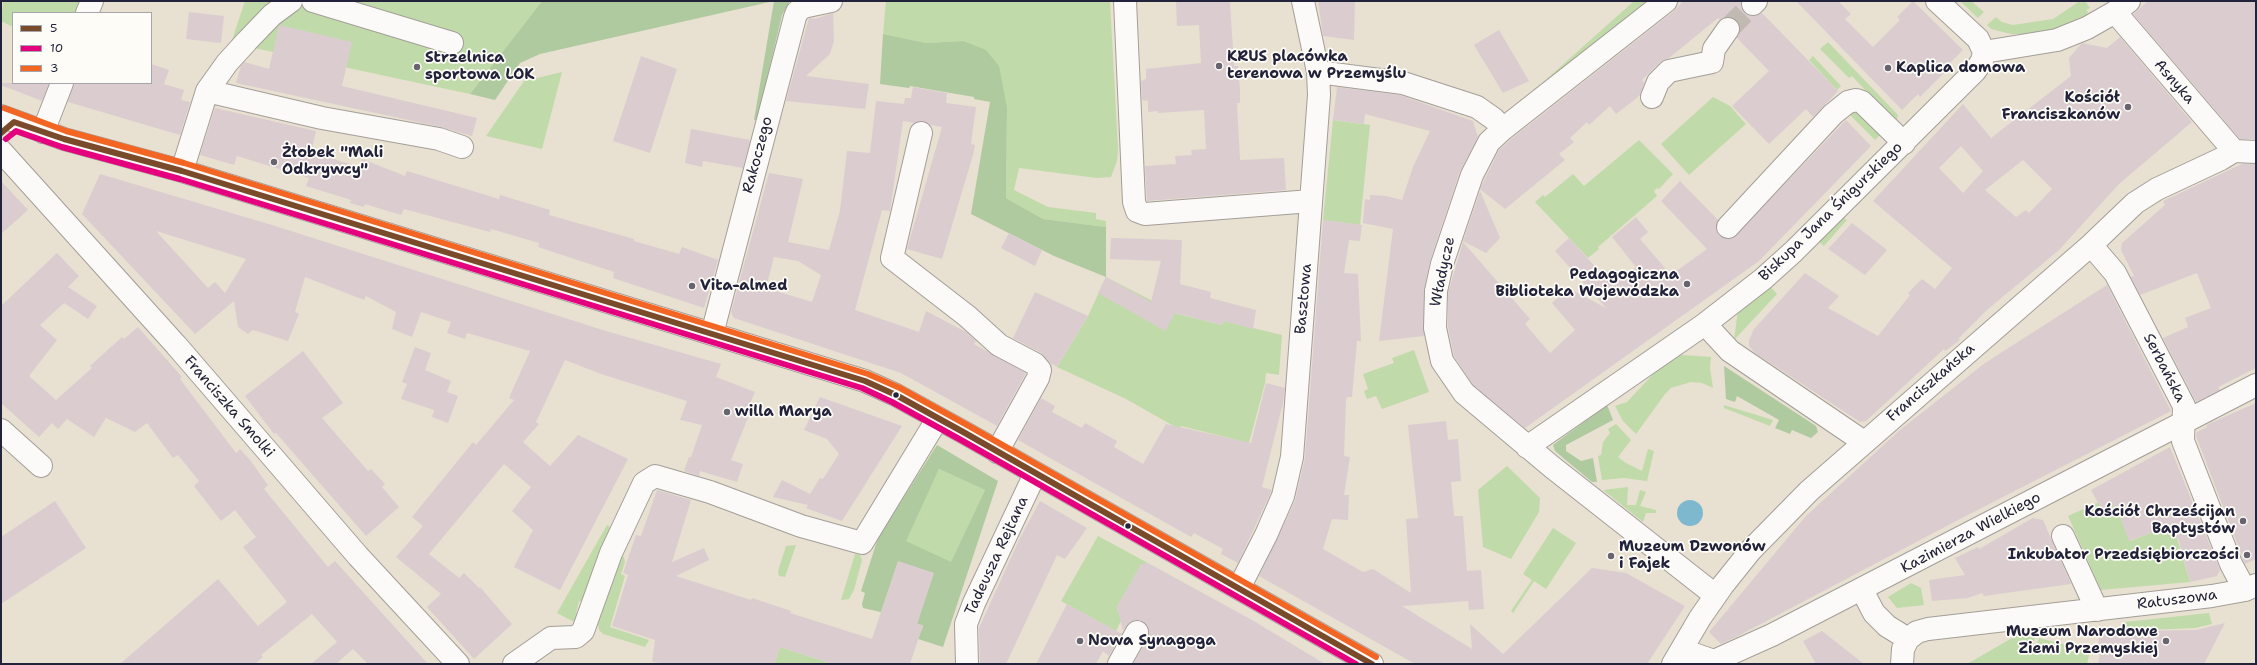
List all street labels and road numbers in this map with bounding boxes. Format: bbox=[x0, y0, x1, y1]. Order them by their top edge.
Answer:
street label: Asnyka bbox=[2150, 56, 2198, 108]
street label: Rakoczego bbox=[739, 115, 777, 195]
street label: Biskupa Jana Śnigurskiego bbox=[1755, 139, 1907, 285]
street label: Władycze bbox=[1427, 235, 1459, 309]
street label: Basztowa bbox=[1292, 263, 1316, 335]
street label: Serbańska bbox=[2139, 331, 2189, 405]
street label: Franciszkańska bbox=[1883, 340, 1979, 426]
street label: Franciszka Smolki bbox=[180, 353, 278, 461]
street label: Kazimierza Wielkiego bbox=[1898, 488, 2044, 578]
street label: Tadeusza Rejtana bbox=[962, 494, 1032, 618]
street label: Ratuszowa bbox=[2136, 586, 2218, 614]

